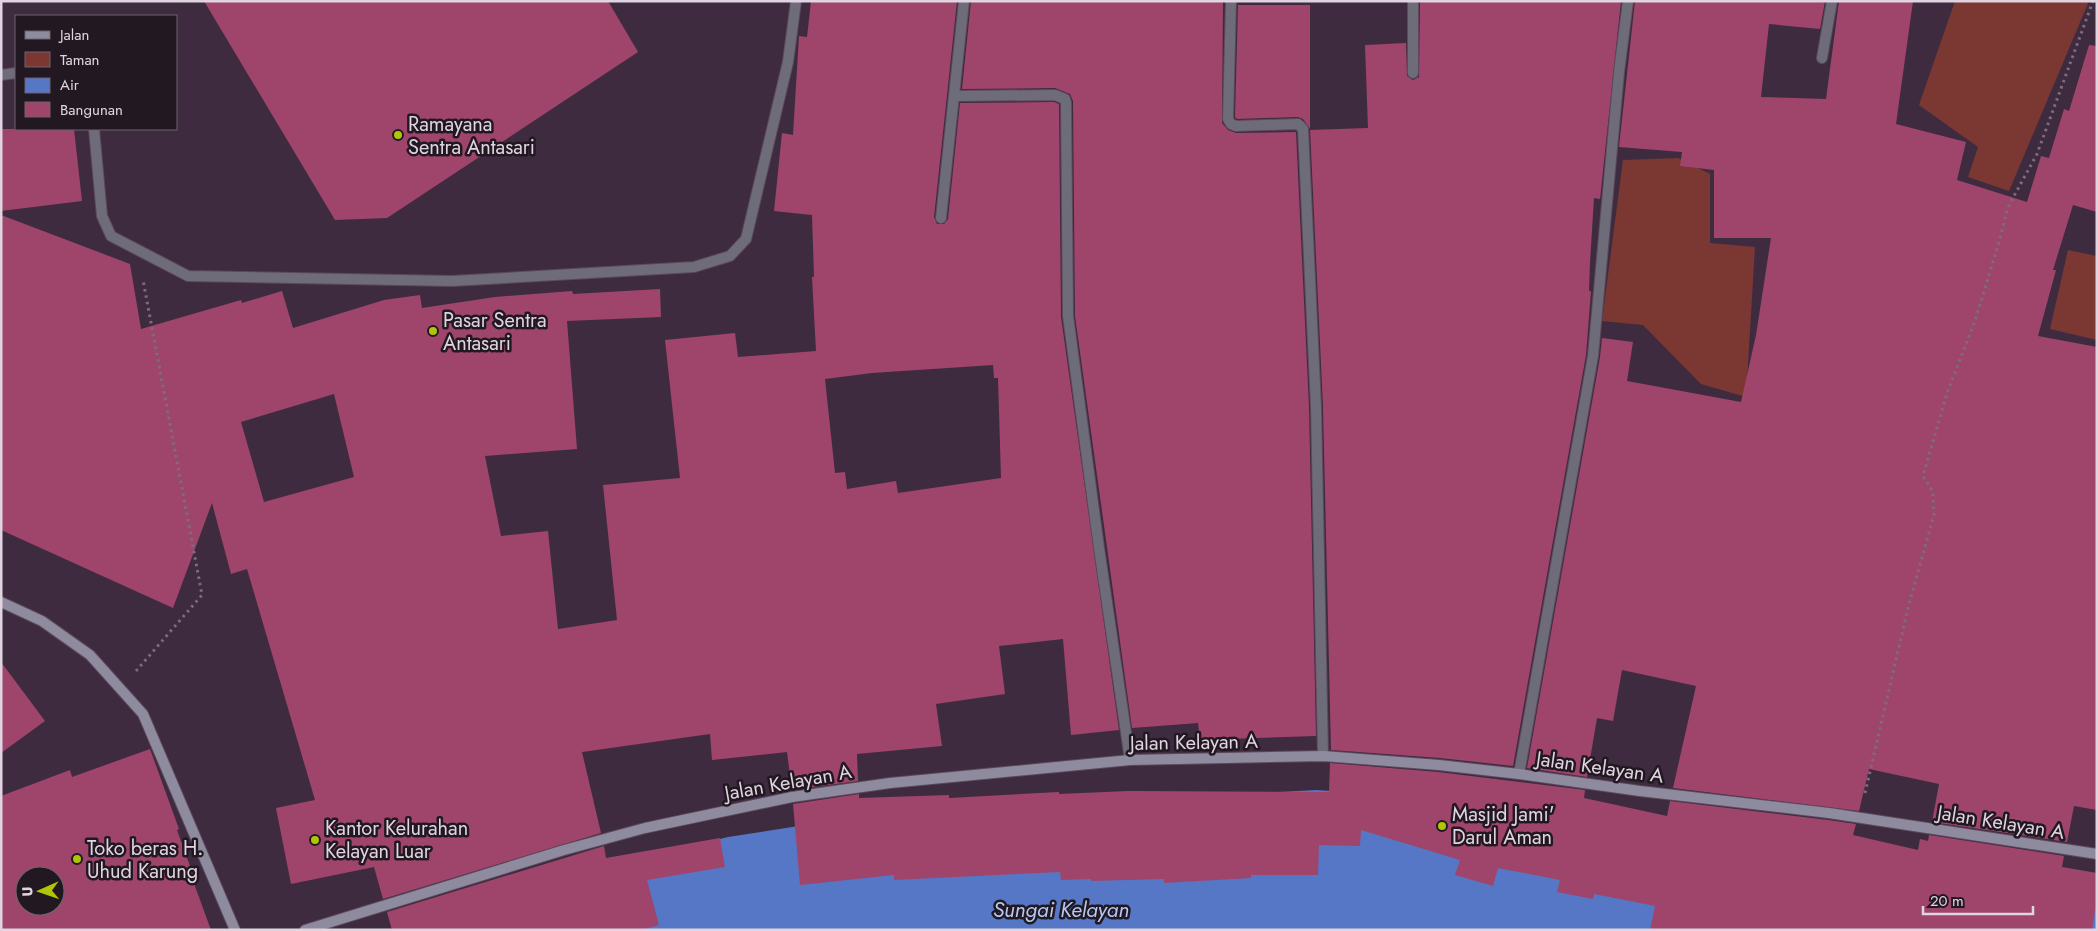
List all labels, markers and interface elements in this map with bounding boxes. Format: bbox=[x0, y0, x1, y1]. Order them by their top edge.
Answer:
legend bbox=[15, 15, 178, 130]
text: Jalan bbox=[58, 24, 89, 46]
text: Taman bbox=[60, 49, 99, 71]
text: Air bbox=[60, 74, 80, 96]
text: Bangunan bbox=[60, 99, 123, 121]
place label: Ramayana Sentra Antasari bbox=[408, 110, 535, 162]
marker: Ramayana Sentra Antasari bbox=[392, 129, 404, 141]
place label: Pasar Sentra Antasari bbox=[443, 306, 547, 358]
marker: Pasar Sentra Antasari bbox=[427, 325, 439, 337]
street label: Jalan Kelayan A bbox=[1127, 727, 1259, 758]
street label: Jalan Kelayan A bbox=[1531, 744, 1666, 791]
street label: Jalan Kelayan A bbox=[719, 757, 855, 808]
street label: Jalan Kelayan A bbox=[1932, 798, 2067, 847]
place label: Masjid Jami' Darul Aman bbox=[1452, 800, 1554, 852]
place label: Kantor Kelurahan Kelayan Luar bbox=[325, 814, 468, 866]
marker: Masjid Jami' Darul Aman bbox=[1436, 820, 1448, 832]
place label: Toko beras H. Uhud Karung bbox=[87, 834, 203, 886]
marker: Kantor Kelurahan Kelayan Luar bbox=[309, 834, 321, 846]
marker: Toko beras H. Uhud Karung bbox=[71, 853, 83, 865]
north arrow bbox=[15, 866, 65, 916]
scale bar bbox=[1923, 884, 2033, 916]
text: U bbox=[17, 886, 37, 897]
text: 20 m bbox=[1930, 890, 1964, 912]
water label: Sungai Kelayan bbox=[993, 895, 1129, 925]

